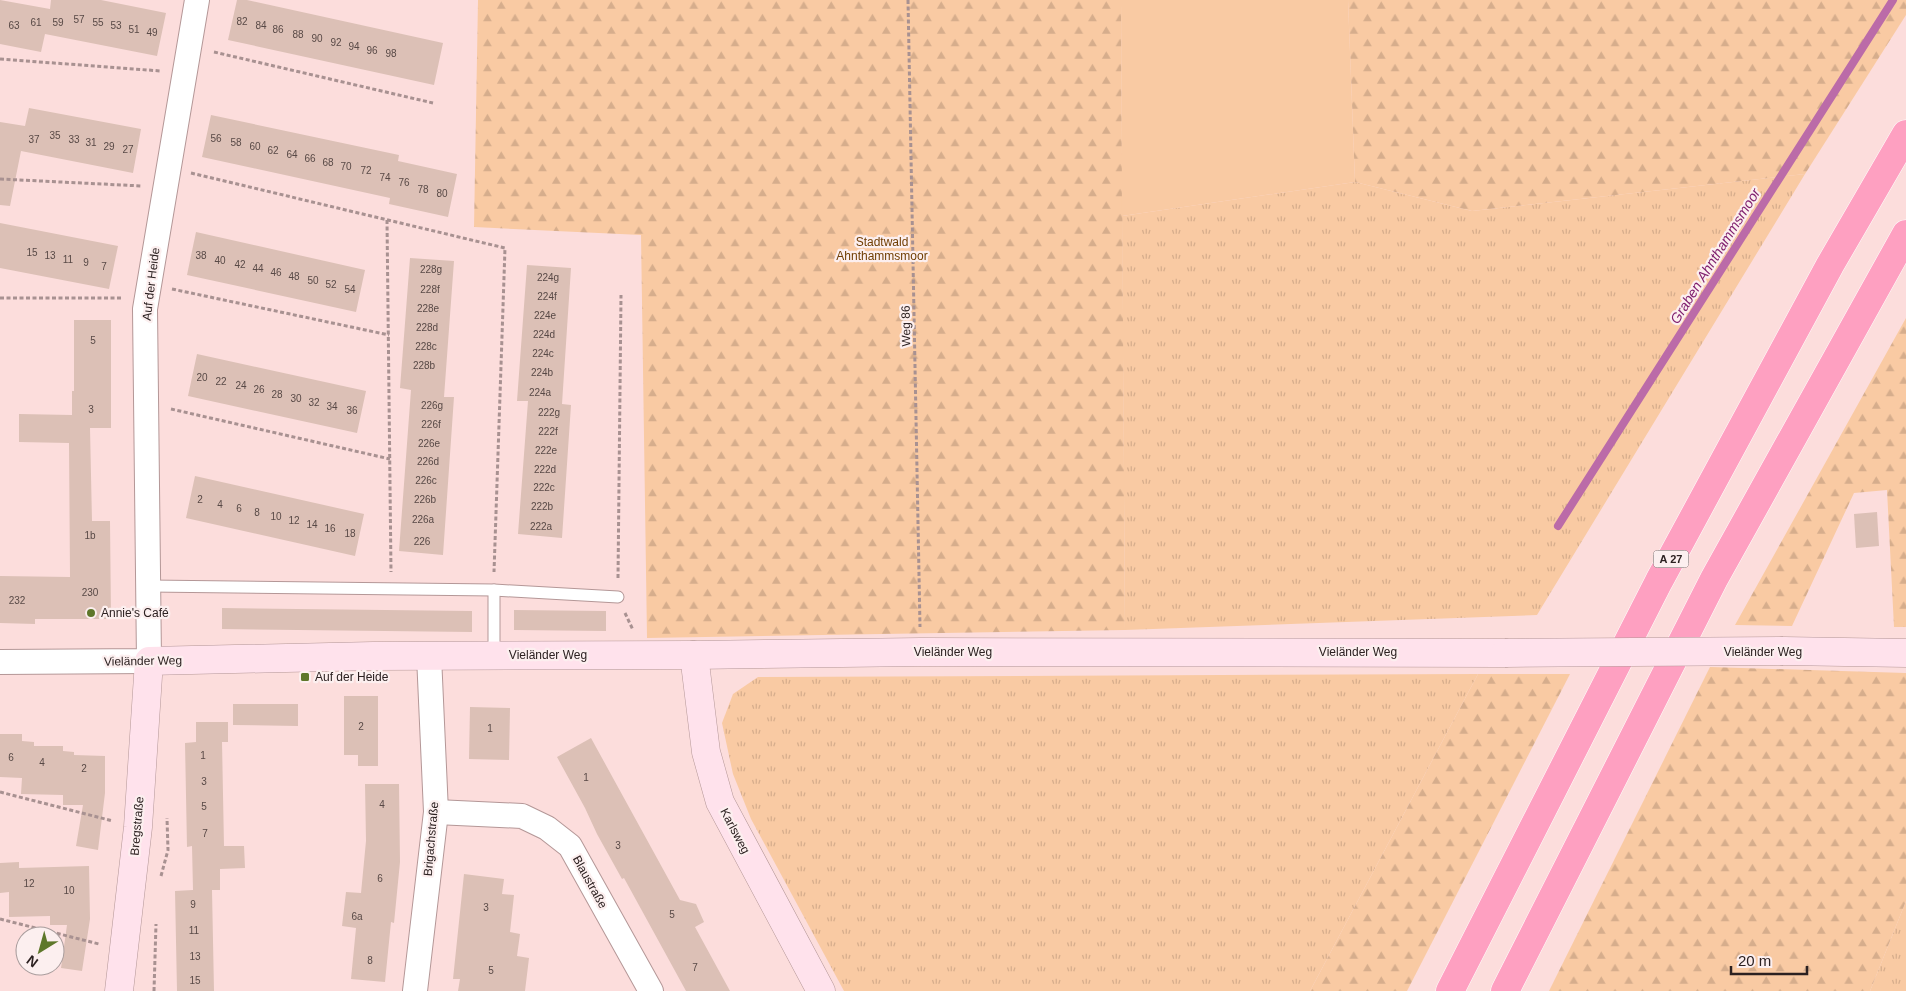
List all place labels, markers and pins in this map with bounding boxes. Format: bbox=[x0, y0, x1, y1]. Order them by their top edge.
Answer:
place label: Annie's Café bbox=[101, 606, 169, 620]
marker: Annie's Café bbox=[85, 607, 97, 619]
place label: Auf der Heide bbox=[315, 670, 389, 684]
marker: Auf der Heide bbox=[299, 671, 311, 683]

